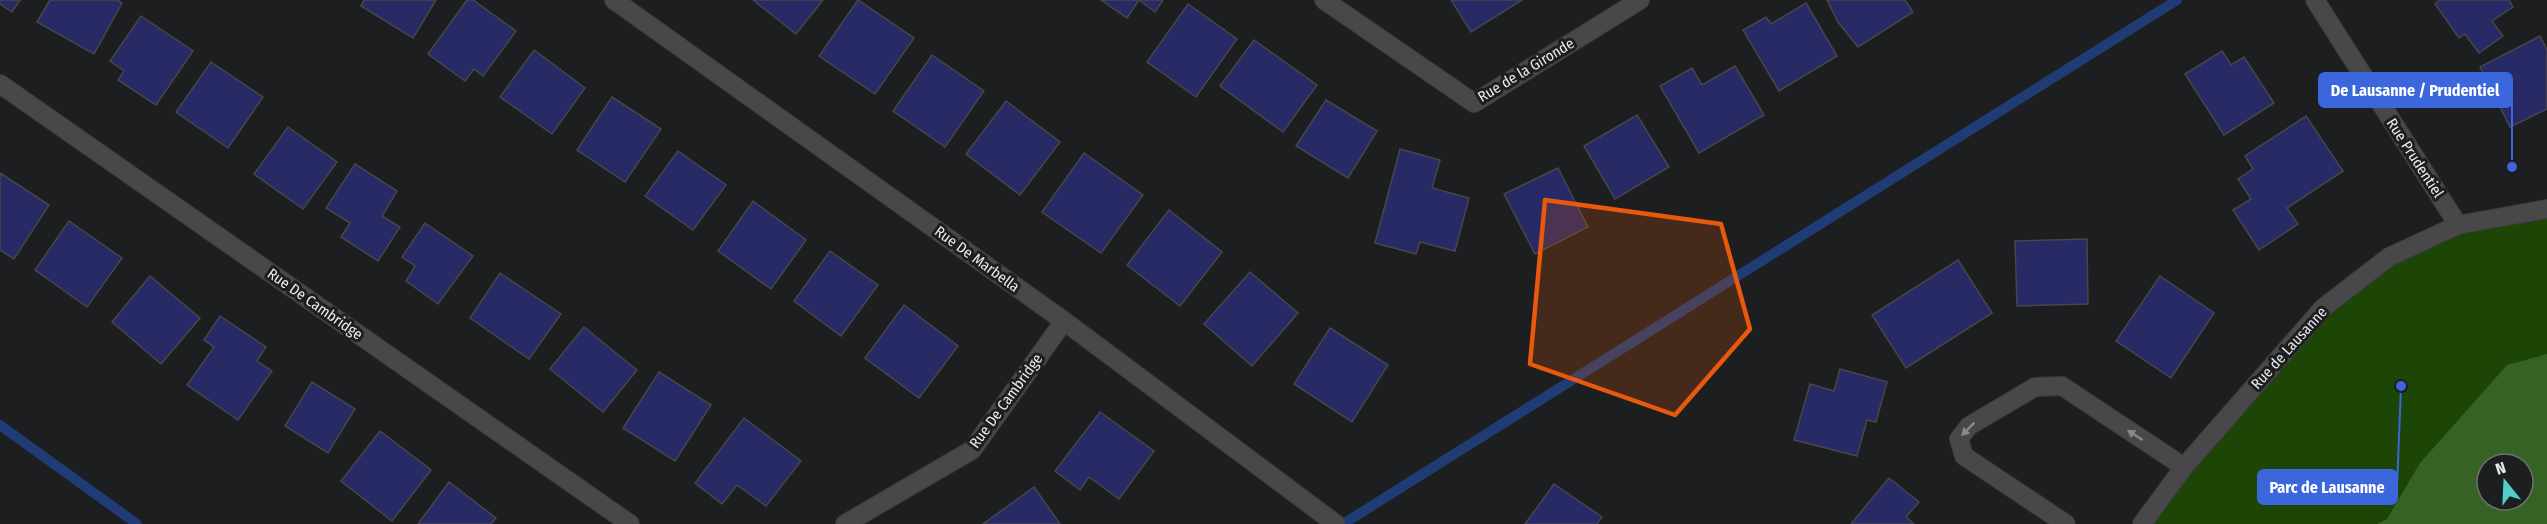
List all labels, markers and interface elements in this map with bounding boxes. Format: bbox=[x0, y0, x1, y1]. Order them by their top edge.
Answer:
street label: Rue de la Gironde bbox=[1475, 34, 1577, 106]
callout: De Lausanne / Prudentiel bbox=[2319, 73, 2512, 107]
text: De Lausanne / Prudentiel bbox=[2331, 81, 2500, 100]
street label: Rue Prudentiel bbox=[2383, 115, 2447, 201]
street label: Rue De Marbella bbox=[931, 222, 1023, 296]
street label: Rue De Cambridge bbox=[264, 264, 366, 344]
street label: Rue de Lausanne bbox=[2247, 303, 2331, 393]
street label: Rue De Cambridge bbox=[966, 350, 1046, 452]
one-way arrow bbox=[1961, 422, 1975, 436]
one-way arrow bbox=[2127, 429, 2144, 440]
north arrow bbox=[2475, 452, 2535, 512]
text: N bbox=[2493, 458, 2508, 479]
callout: Parc de Lausanne bbox=[2258, 470, 2397, 504]
text: Parc de Lausanne bbox=[2269, 478, 2385, 497]

